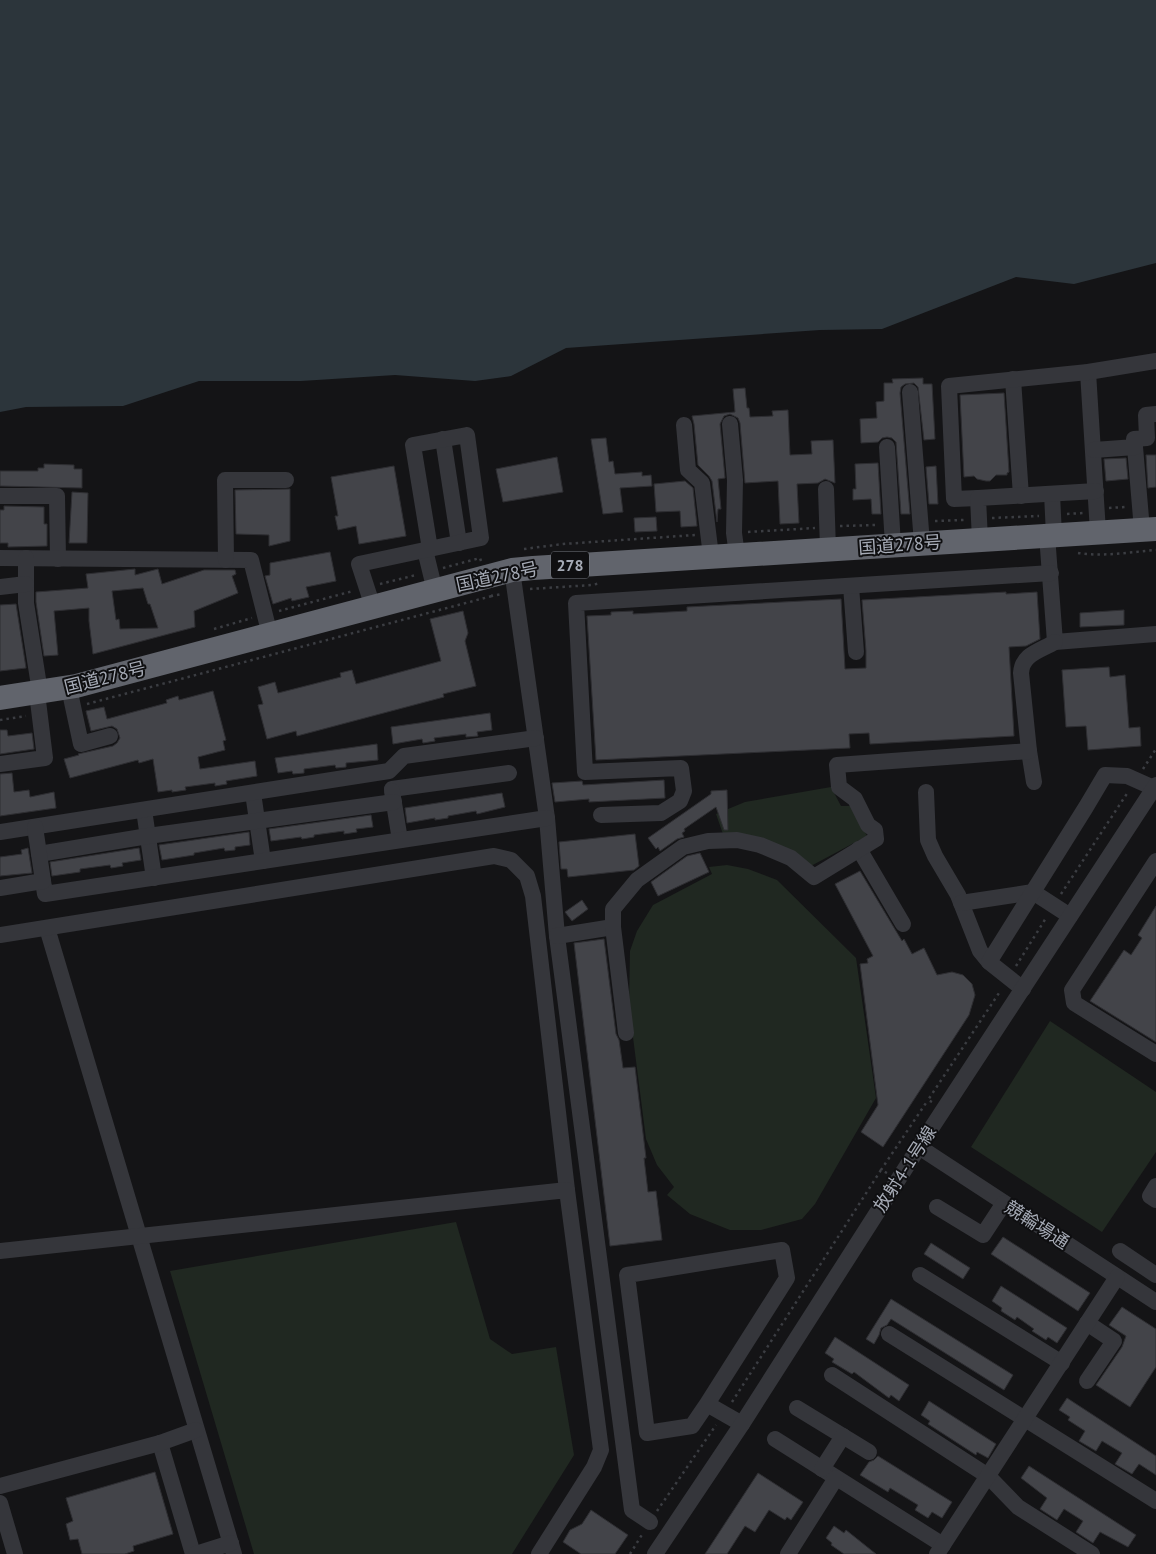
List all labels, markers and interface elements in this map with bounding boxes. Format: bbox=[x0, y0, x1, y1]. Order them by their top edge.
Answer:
street label: 国道278号 bbox=[858, 530, 942, 559]
road number: 278 bbox=[551, 552, 589, 578]
street label: 国道278号 bbox=[454, 557, 540, 596]
street label: 国道278号 bbox=[62, 656, 148, 699]
street label: 放射4-1号線 bbox=[868, 1121, 941, 1216]
street label: 競輪場通 bbox=[1001, 1195, 1074, 1254]

